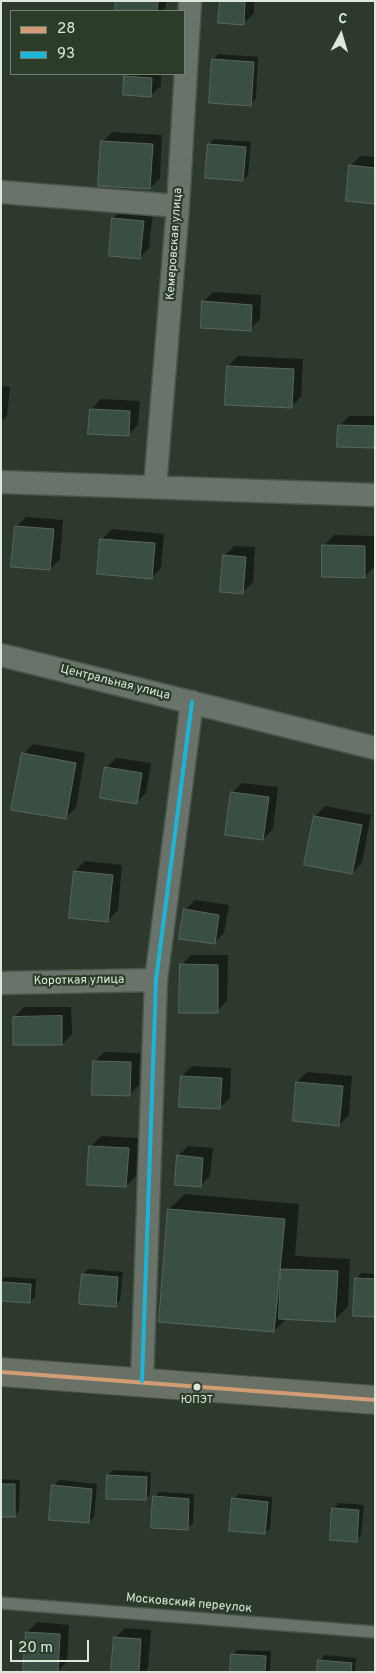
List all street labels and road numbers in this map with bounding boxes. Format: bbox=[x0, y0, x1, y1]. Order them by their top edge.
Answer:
street label: Кемеровская улица bbox=[164, 187, 186, 301]
street label: Центральная улица bbox=[59, 662, 171, 704]
street label: Короткая улица bbox=[33, 973, 125, 989]
street label: Московский переулок bbox=[125, 1591, 253, 1617]

